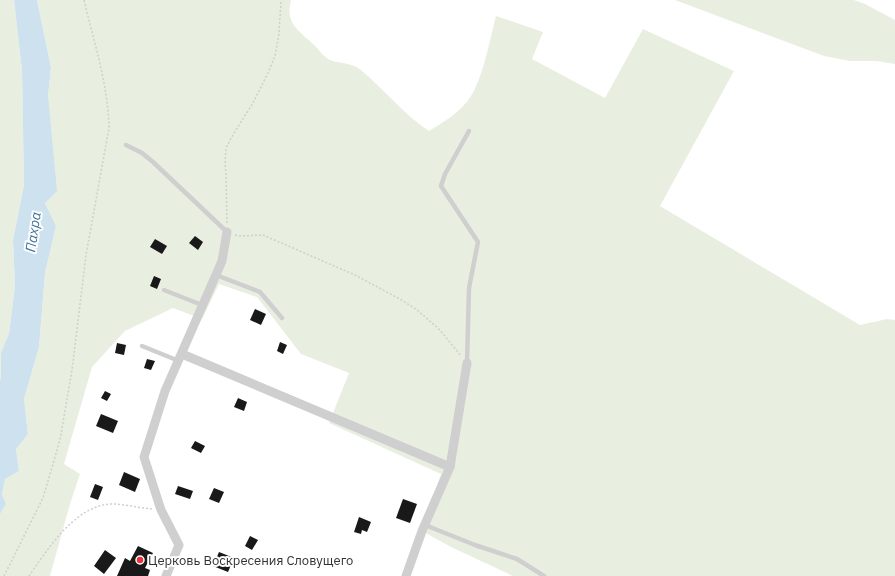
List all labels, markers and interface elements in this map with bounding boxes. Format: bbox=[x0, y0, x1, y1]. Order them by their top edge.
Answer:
water label: Пахра bbox=[21, 211, 45, 253]
place label: Церковь Воскресения Словущего bbox=[148, 552, 353, 569]
marker: Церковь Воскресения Словущего bbox=[135, 555, 145, 565]

